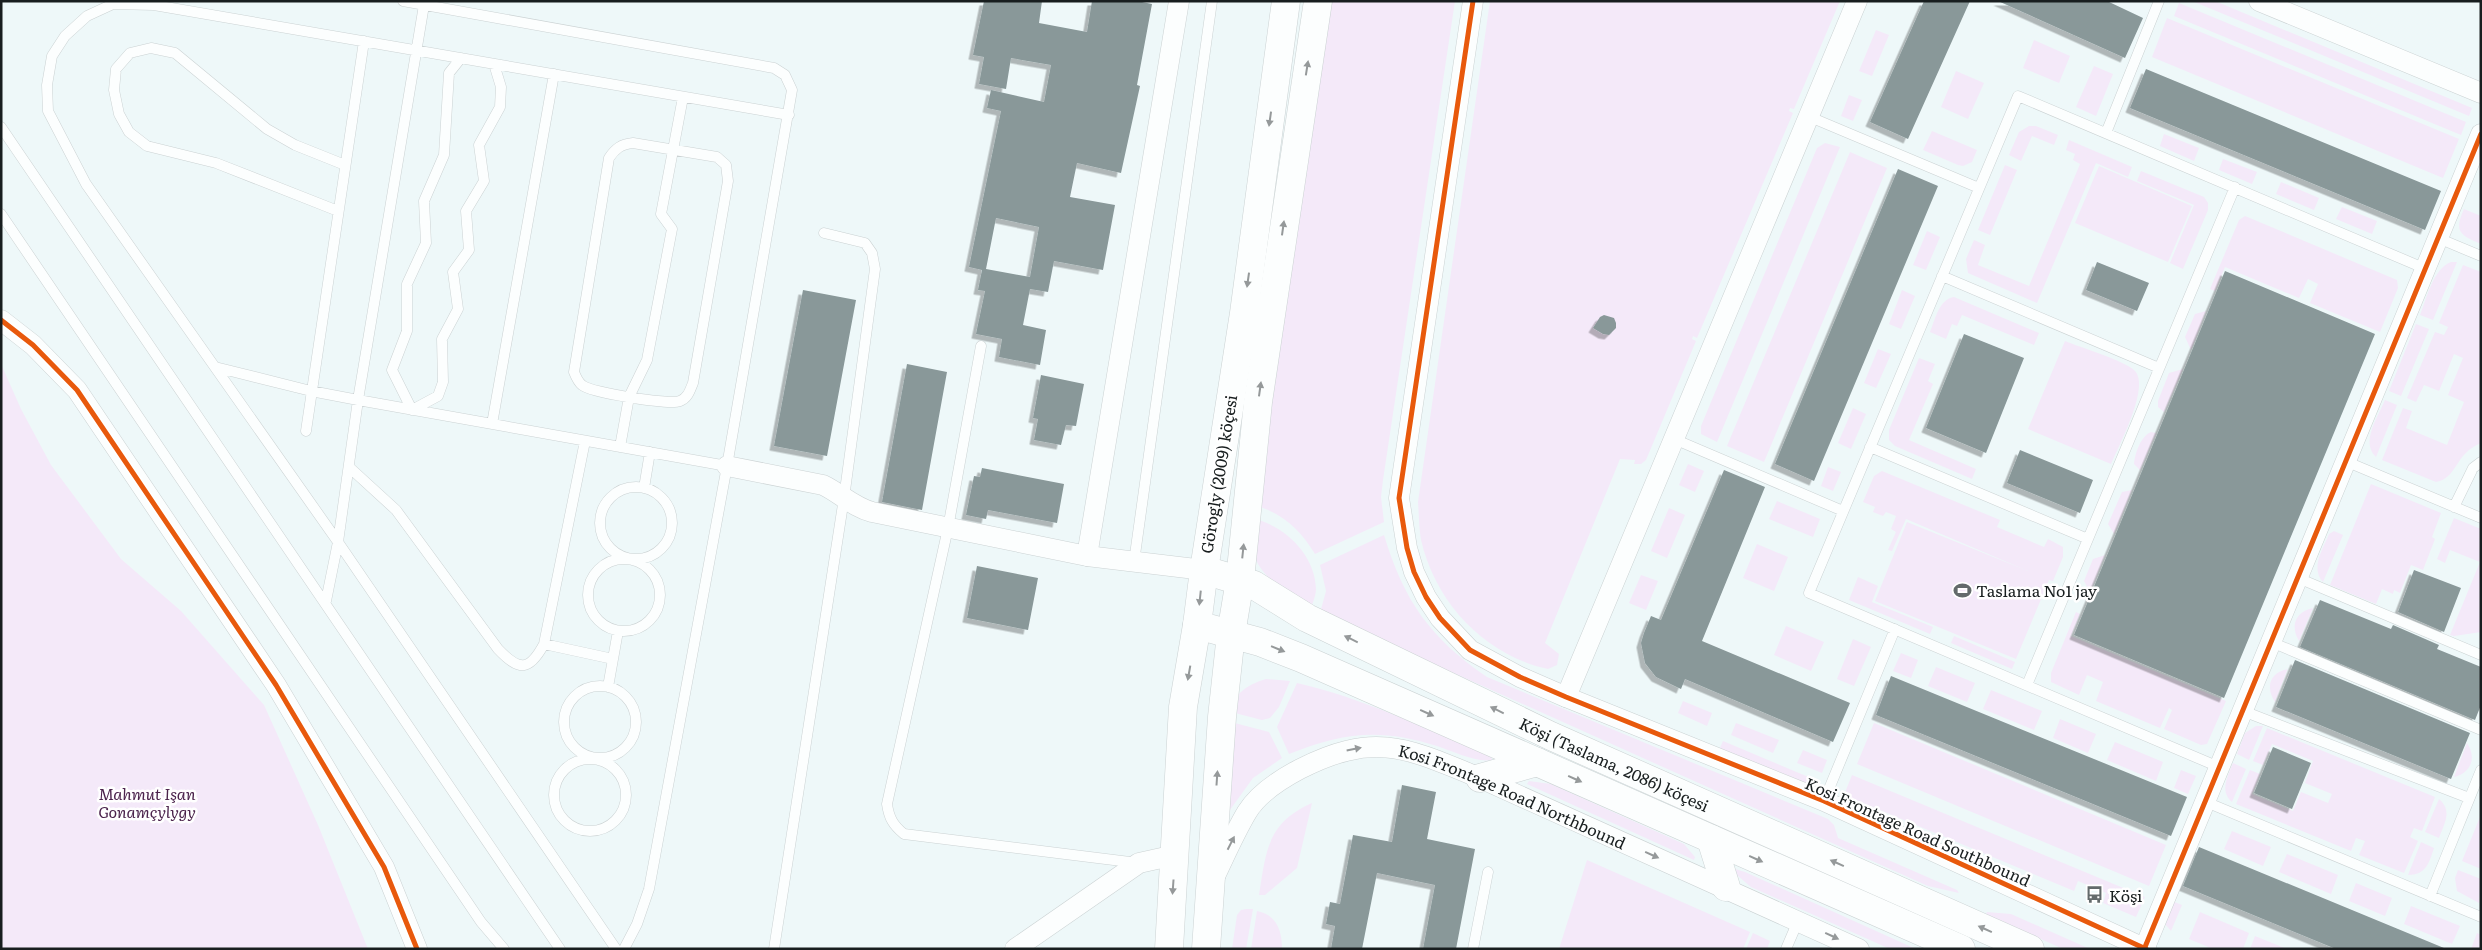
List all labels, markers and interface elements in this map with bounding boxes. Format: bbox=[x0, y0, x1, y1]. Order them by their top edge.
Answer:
one-way arrow bbox=[1304, 59, 1312, 75]
one-way arrow bbox=[1266, 111, 1274, 127]
one-way arrow bbox=[1279, 220, 1287, 236]
one-way arrow bbox=[1244, 272, 1252, 288]
one-way arrow bbox=[1256, 381, 1264, 397]
street label: Görogly (2009) köçesi bbox=[1194, 393, 1242, 555]
one-way arrow bbox=[1239, 543, 1247, 559]
place label: Taslama No1 jay bbox=[1976, 578, 2098, 602]
sports icon: Taslama No1 jay bbox=[1952, 580, 1972, 600]
one-way arrow bbox=[1196, 590, 1204, 606]
one-way arrow bbox=[1344, 635, 1358, 643]
one-way arrow bbox=[1270, 645, 1285, 653]
one-way arrow bbox=[1185, 665, 1193, 681]
one-way arrow bbox=[1490, 706, 1504, 714]
one-way arrow bbox=[1419, 710, 1434, 718]
street label: Köşi (Taslama, 2086) köçesi bbox=[1516, 711, 1713, 817]
street label: Kosi Frontage Road Northbound bbox=[1396, 737, 1630, 854]
one-way arrow bbox=[1347, 744, 1363, 752]
one-way arrow bbox=[1214, 770, 1222, 786]
street label: Kosi Frontage Road Southbound bbox=[1801, 770, 2035, 892]
one-way arrow bbox=[1568, 776, 1582, 784]
park label: Mahmut Işan Gonamçylygy bbox=[98, 781, 196, 823]
one-way arrow bbox=[1227, 836, 1235, 851]
one-way arrow bbox=[1645, 851, 1659, 859]
one-way arrow bbox=[1749, 855, 1763, 863]
one-way arrow bbox=[1830, 859, 1844, 867]
one-way arrow bbox=[1168, 879, 1176, 895]
place label: Köşi bbox=[2109, 883, 2142, 907]
bus stop icon: Köşi bbox=[2085, 885, 2105, 905]
one-way arrow bbox=[1978, 925, 1992, 933]
one-way arrow bbox=[1825, 933, 1839, 941]

